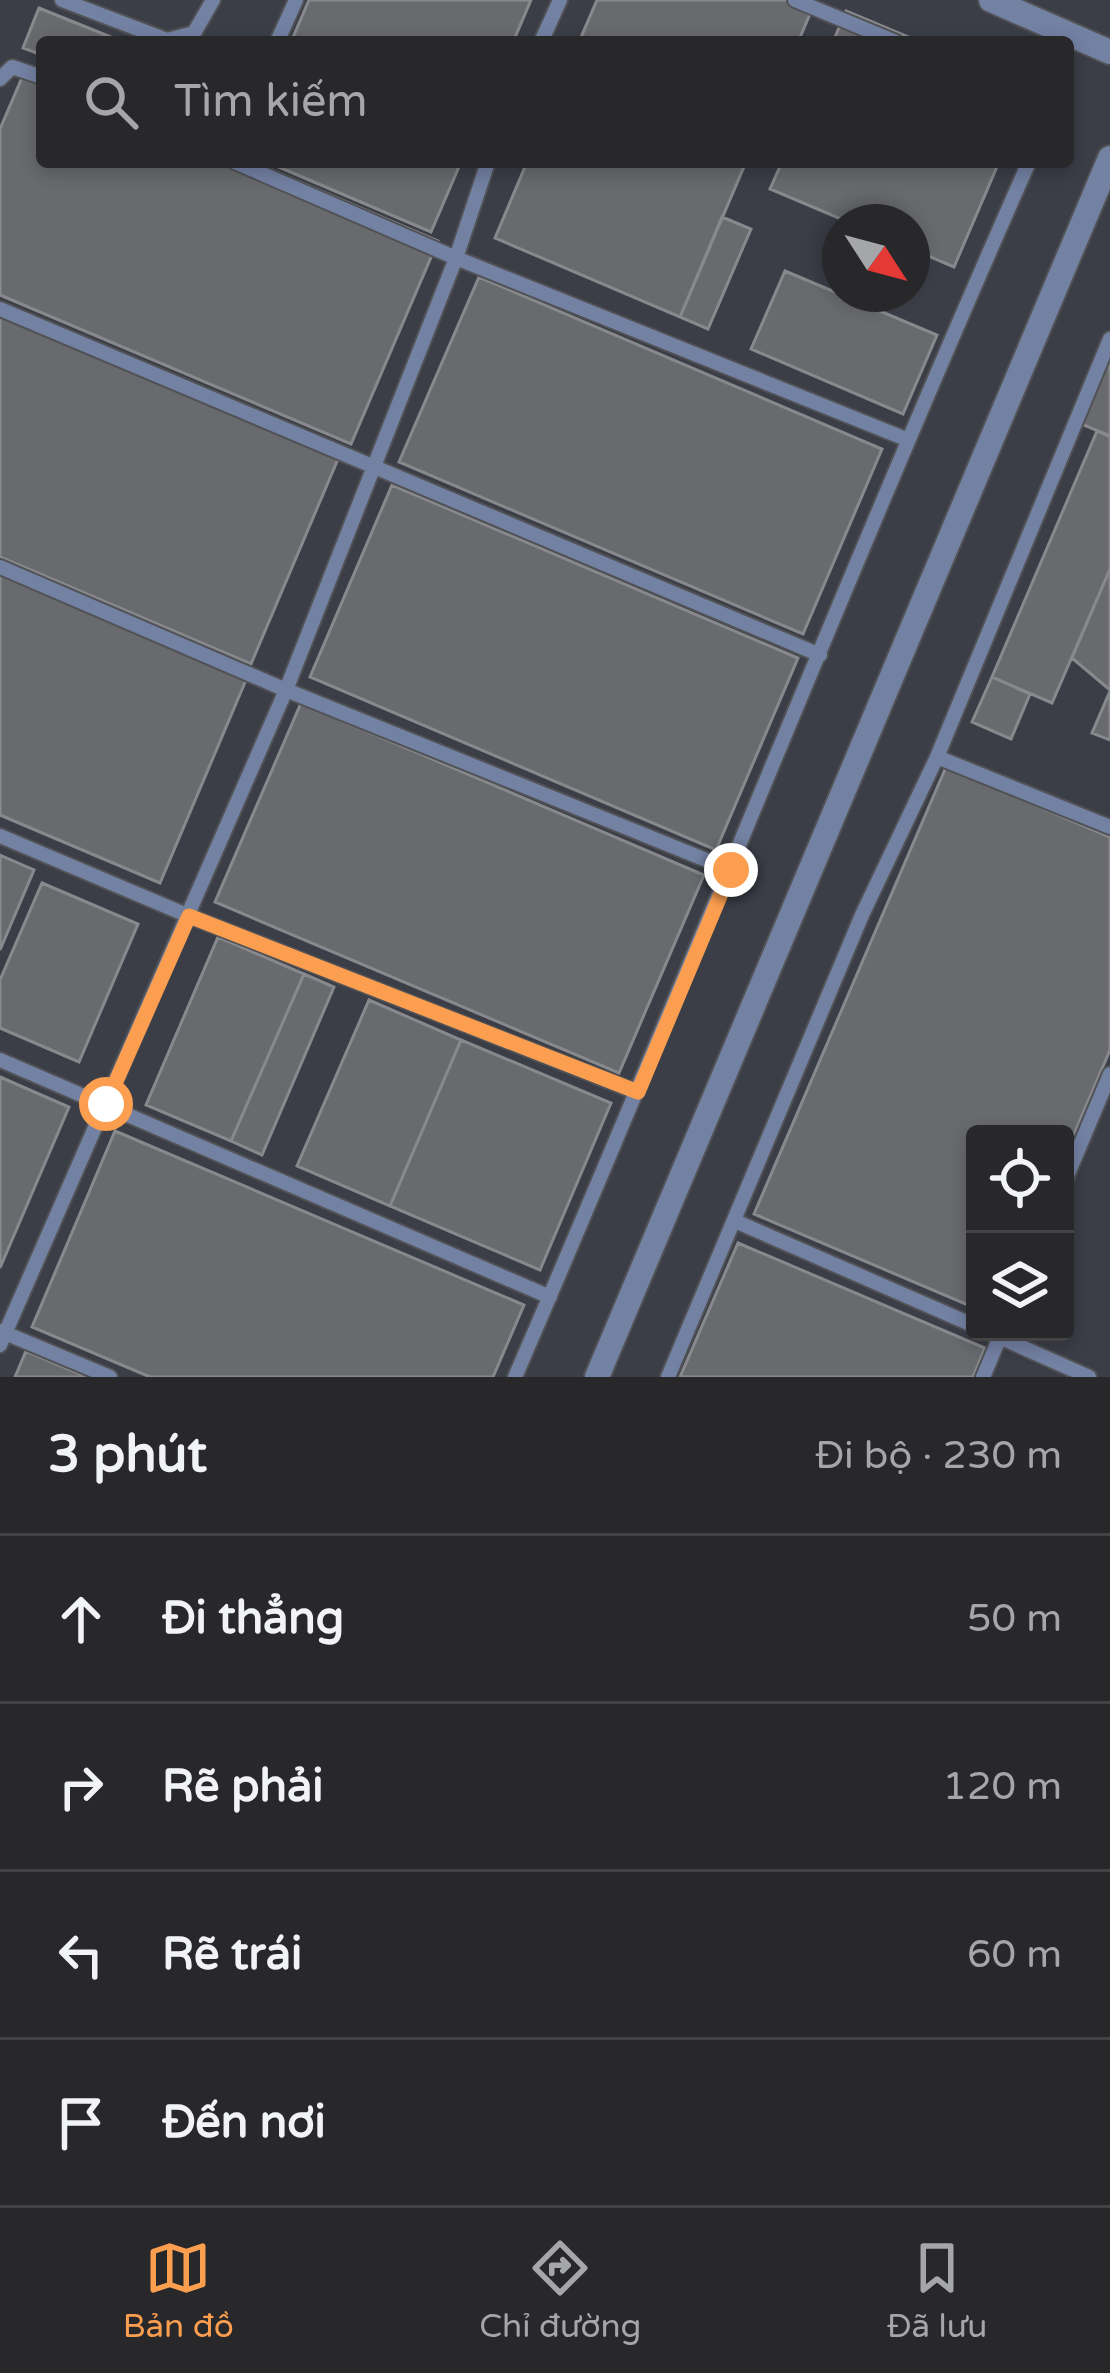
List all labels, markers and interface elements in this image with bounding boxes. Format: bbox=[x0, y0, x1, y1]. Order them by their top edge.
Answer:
search box bbox=[36, 36, 1074, 168]
icon: search bbox=[78, 69, 144, 135]
text: Tìm kiếm bbox=[174, 75, 368, 129]
north arrow bbox=[822, 204, 930, 312]
route end bbox=[704, 843, 758, 897]
route start bbox=[79, 1077, 133, 1131]
map controls bbox=[966, 1125, 1074, 1341]
button: locate bbox=[966, 1125, 1074, 1233]
button: layers bbox=[966, 1233, 1074, 1341]
text: 3 phút bbox=[48, 1424, 207, 1486]
text: Đi bộ · 230 m bbox=[815, 1432, 1062, 1479]
icon: ahead bbox=[48, 1586, 114, 1652]
text: Đi thẳng bbox=[162, 1592, 344, 1646]
text: 50 m bbox=[967, 1595, 1062, 1642]
icon: right bbox=[48, 1754, 114, 1820]
text: Rẽ phải bbox=[162, 1760, 324, 1814]
text: 120 m bbox=[943, 1763, 1062, 1810]
icon: left bbox=[48, 1922, 114, 1988]
text: Rẽ trái bbox=[162, 1928, 302, 1982]
text: 60 m bbox=[967, 1931, 1062, 1978]
icon: arrive bbox=[48, 2090, 114, 2156]
text: Đến nơi bbox=[162, 2096, 326, 2150]
tab: Bản đồ bbox=[123, 2235, 234, 2346]
tab: Chỉ đường bbox=[479, 2235, 641, 2346]
tab: Đã lưu bbox=[887, 2235, 987, 2346]

